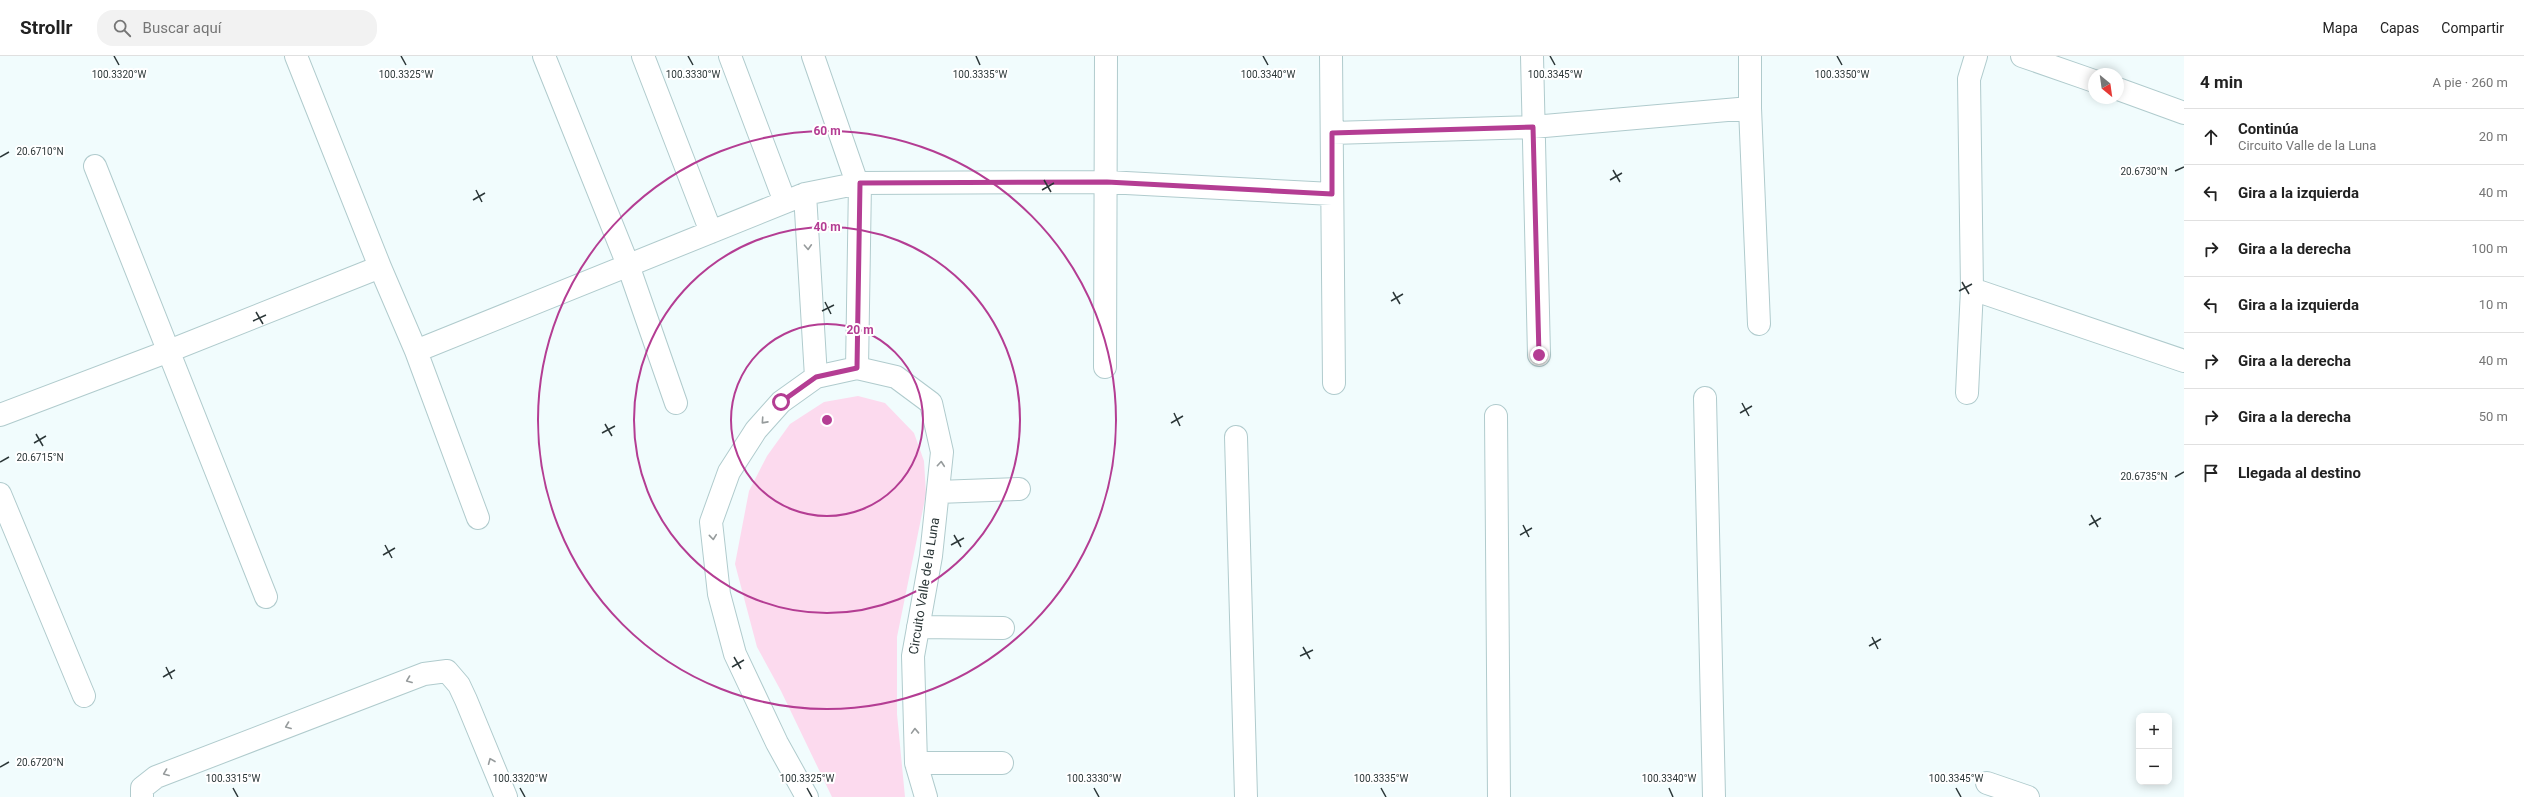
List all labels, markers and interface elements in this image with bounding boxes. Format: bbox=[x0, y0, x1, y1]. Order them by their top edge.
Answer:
search box bbox=[97, 10, 377, 46]
text: Strollr bbox=[20, 16, 73, 39]
icon: search bbox=[111, 17, 133, 39]
text: Buscar aquí bbox=[143, 19, 221, 37]
text: Mapa bbox=[2323, 20, 2358, 36]
text: Capas bbox=[2380, 20, 2419, 36]
text: Compartir bbox=[2441, 20, 2504, 36]
north arrow bbox=[2088, 68, 2124, 104]
text: 100.3320°W bbox=[92, 69, 146, 80]
text: 100.3325°W bbox=[379, 69, 433, 80]
text: 100.3330°W bbox=[666, 69, 720, 80]
text: 100.3335°W bbox=[953, 69, 1007, 80]
text: 100.3340°W bbox=[1241, 69, 1295, 80]
text: 100.3345°W bbox=[1528, 69, 1582, 80]
text: 100.3350°W bbox=[1815, 69, 1869, 80]
text: 4 min bbox=[2200, 72, 2243, 92]
text: A pie · 260 m bbox=[2433, 75, 2508, 90]
text: Continúa bbox=[2238, 120, 2299, 138]
text: 60 m bbox=[813, 124, 841, 138]
icon: ahead bbox=[2200, 126, 2222, 148]
text: 20 m bbox=[2479, 129, 2508, 144]
text: Circuito Valle de la Luna bbox=[2238, 138, 2376, 153]
text: 20.6710°N bbox=[16, 146, 64, 157]
text: 20.6730°N bbox=[2120, 166, 2168, 177]
icon: left bbox=[2200, 182, 2222, 204]
text: Gira a la izquierda bbox=[2238, 184, 2359, 202]
text: 40 m bbox=[2479, 185, 2508, 200]
text: 40 m bbox=[813, 220, 841, 234]
icon: right bbox=[2200, 238, 2222, 260]
text: Gira a la derecha bbox=[2238, 240, 2351, 258]
text: 100 m bbox=[2471, 241, 2508, 256]
one-way arrow bbox=[804, 244, 812, 250]
icon: left bbox=[2200, 294, 2222, 316]
text: Gira a la izquierda bbox=[2238, 296, 2359, 314]
text: 10 m bbox=[2479, 297, 2508, 312]
text: 20 m bbox=[846, 323, 874, 337]
route end bbox=[1530, 346, 1548, 364]
icon: right bbox=[2200, 350, 2222, 372]
text: Gira a la derecha bbox=[2238, 352, 2351, 370]
text: 40 m bbox=[2479, 353, 2508, 368]
route start bbox=[772, 393, 790, 411]
icon: right bbox=[2200, 406, 2222, 428]
text: Gira a la derecha bbox=[2238, 408, 2351, 426]
text: 50 m bbox=[2479, 409, 2508, 424]
centre of rings bbox=[820, 413, 834, 427]
one-way arrow bbox=[761, 416, 769, 424]
text: 20.6715°N bbox=[16, 452, 64, 463]
one-way arrow bbox=[936, 460, 945, 467]
icon: arrive bbox=[2200, 462, 2222, 484]
text: Llegada al destino bbox=[2238, 464, 2361, 482]
text: 20.6735°N bbox=[2120, 471, 2168, 482]
street label: Circuito Valle de la Luna bbox=[906, 516, 942, 656]
one-way arrow bbox=[708, 534, 717, 540]
one-way arrow bbox=[406, 675, 413, 683]
map controls bbox=[2136, 713, 2172, 785]
button: + bbox=[2136, 713, 2172, 749]
one-way arrow bbox=[284, 722, 291, 730]
one-way arrow bbox=[911, 728, 919, 734]
button: − bbox=[2136, 749, 2172, 785]
text: 20.6720°N bbox=[16, 757, 64, 768]
one-way arrow bbox=[488, 757, 496, 765]
one-way arrow bbox=[163, 768, 170, 776]
text: 100.3315°W bbox=[206, 773, 260, 784]
text: 100.3320°W bbox=[493, 773, 547, 784]
text: 100.3325°W bbox=[780, 773, 834, 784]
text: 100.3330°W bbox=[1067, 773, 1121, 784]
text: 100.3335°W bbox=[1354, 773, 1408, 784]
text: 100.3340°W bbox=[1642, 773, 1696, 784]
text: 100.3345°W bbox=[1929, 773, 1983, 784]

